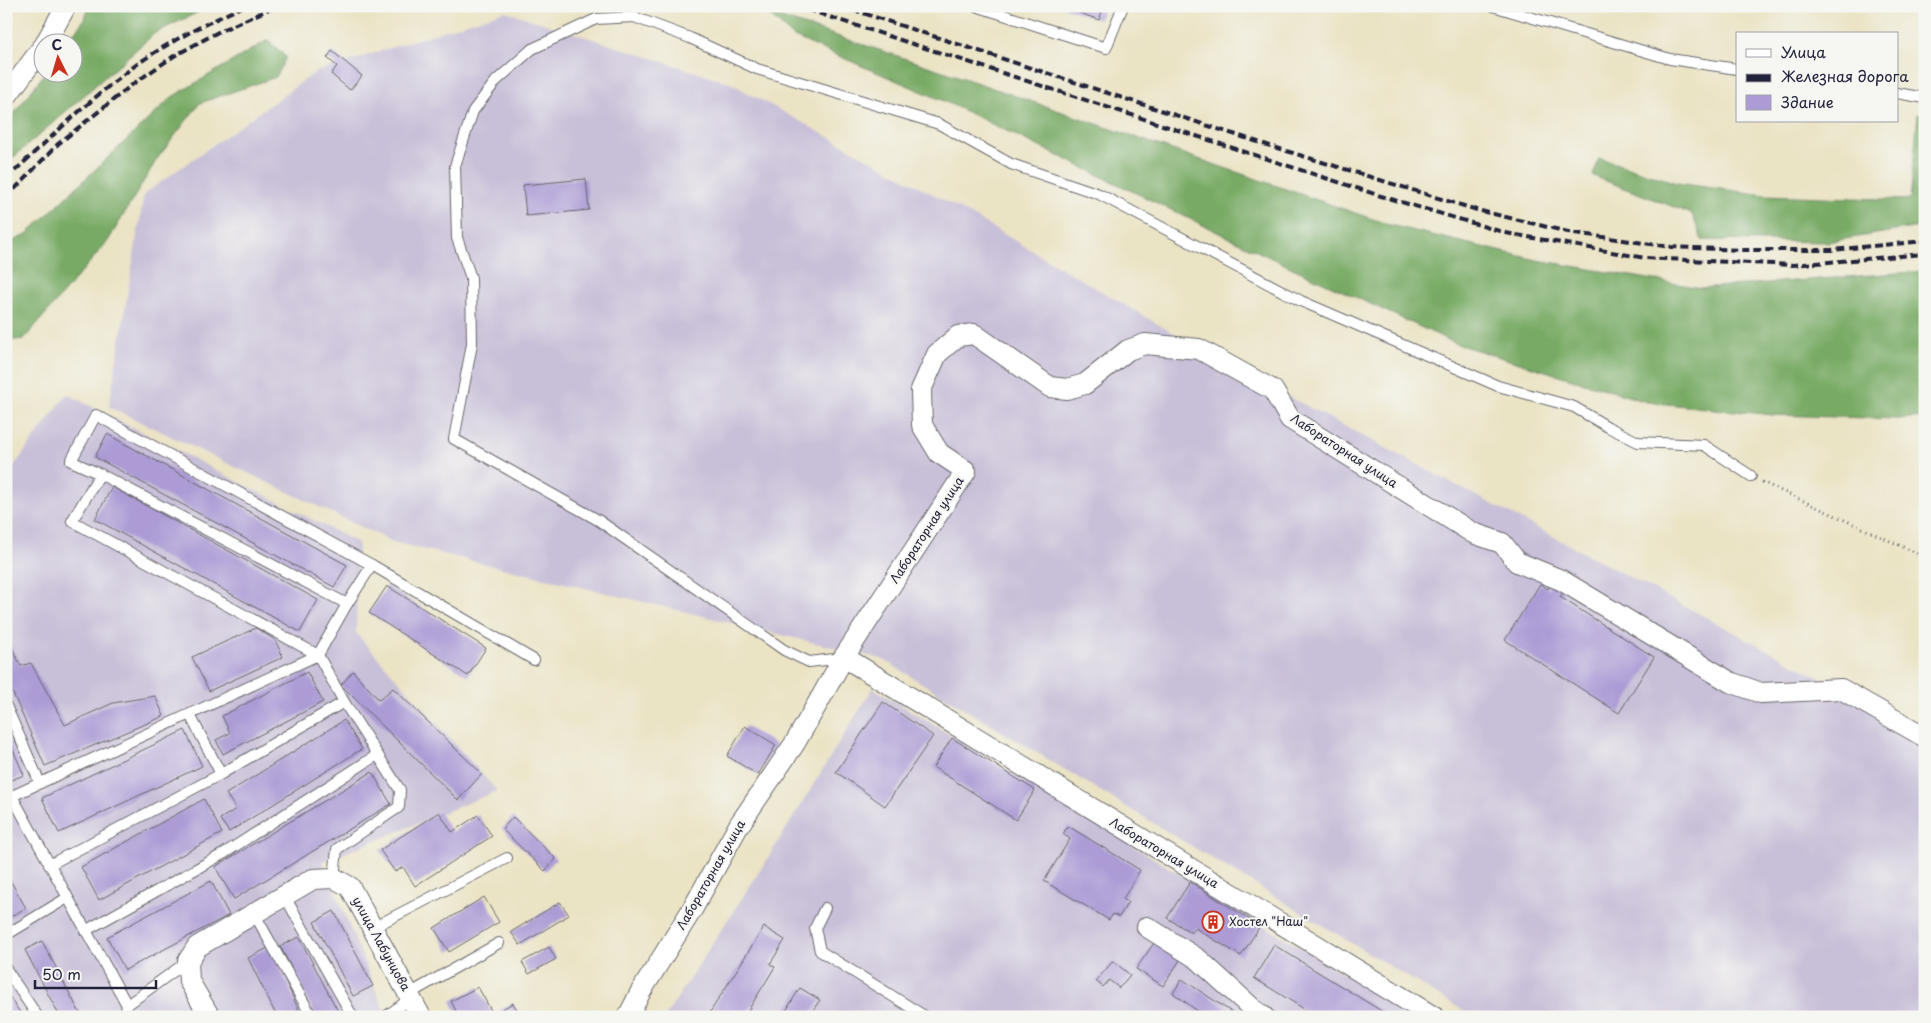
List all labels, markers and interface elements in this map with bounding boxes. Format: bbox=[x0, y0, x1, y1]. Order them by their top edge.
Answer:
north arrow bbox=[32, 32, 82, 82]
legend bbox=[1736, 32, 1898, 122]
text: С bbox=[51, 34, 63, 55]
text: Улица bbox=[1781, 40, 1826, 63]
text: Железная дорога bbox=[1781, 64, 1909, 87]
text: Здание bbox=[1781, 90, 1834, 113]
street label: Лабораторная улица bbox=[1288, 409, 1402, 492]
street label: Лабораторная улица bbox=[885, 472, 968, 586]
street label: Лабораторная улица bbox=[1107, 812, 1223, 892]
street label: Лабораторная улица bbox=[671, 816, 749, 933]
street label: улица Лабунцова bbox=[348, 893, 416, 994]
building icon: Хостел "Наш" bbox=[1201, 910, 1225, 934]
place label: Хостел "Наш" bbox=[1229, 912, 1308, 930]
scale bar bbox=[35, 958, 156, 990]
text: 50 m bbox=[42, 962, 81, 985]

